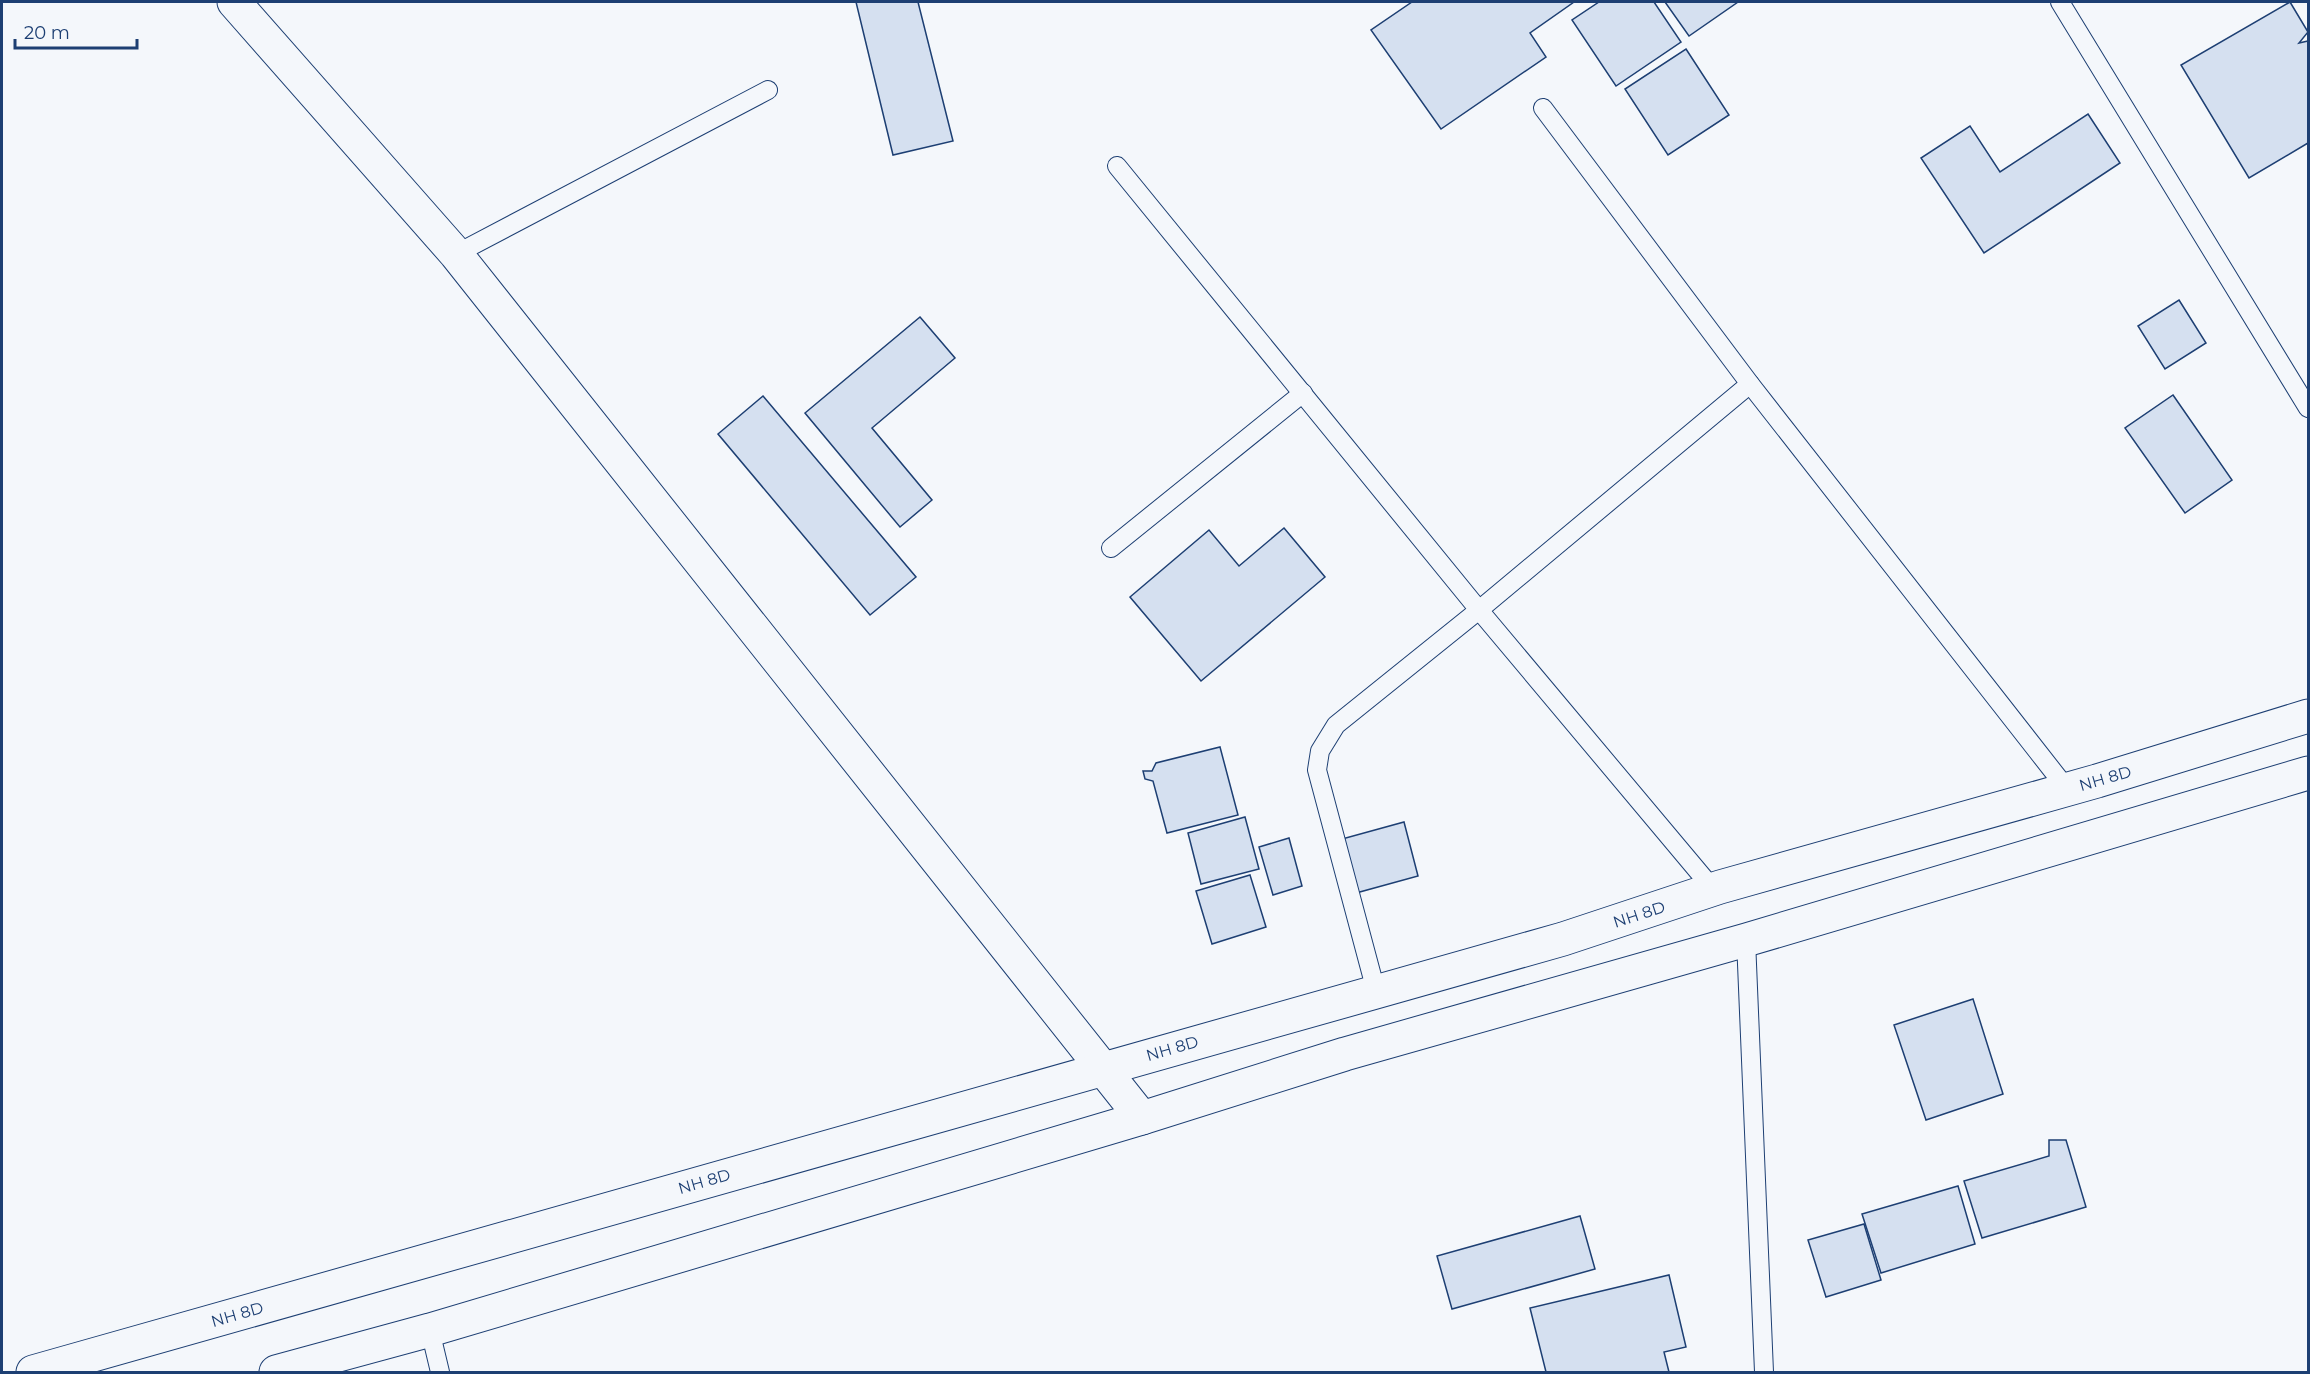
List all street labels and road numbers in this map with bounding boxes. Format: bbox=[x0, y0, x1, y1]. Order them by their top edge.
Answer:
street label: NH 8D bbox=[2077, 762, 2134, 795]
street label: NH 8D bbox=[1611, 897, 1668, 932]
street label: NH 8D bbox=[1144, 1032, 1201, 1065]
street label: NH 8D bbox=[676, 1165, 733, 1198]
street label: NH 8D bbox=[209, 1298, 266, 1331]

